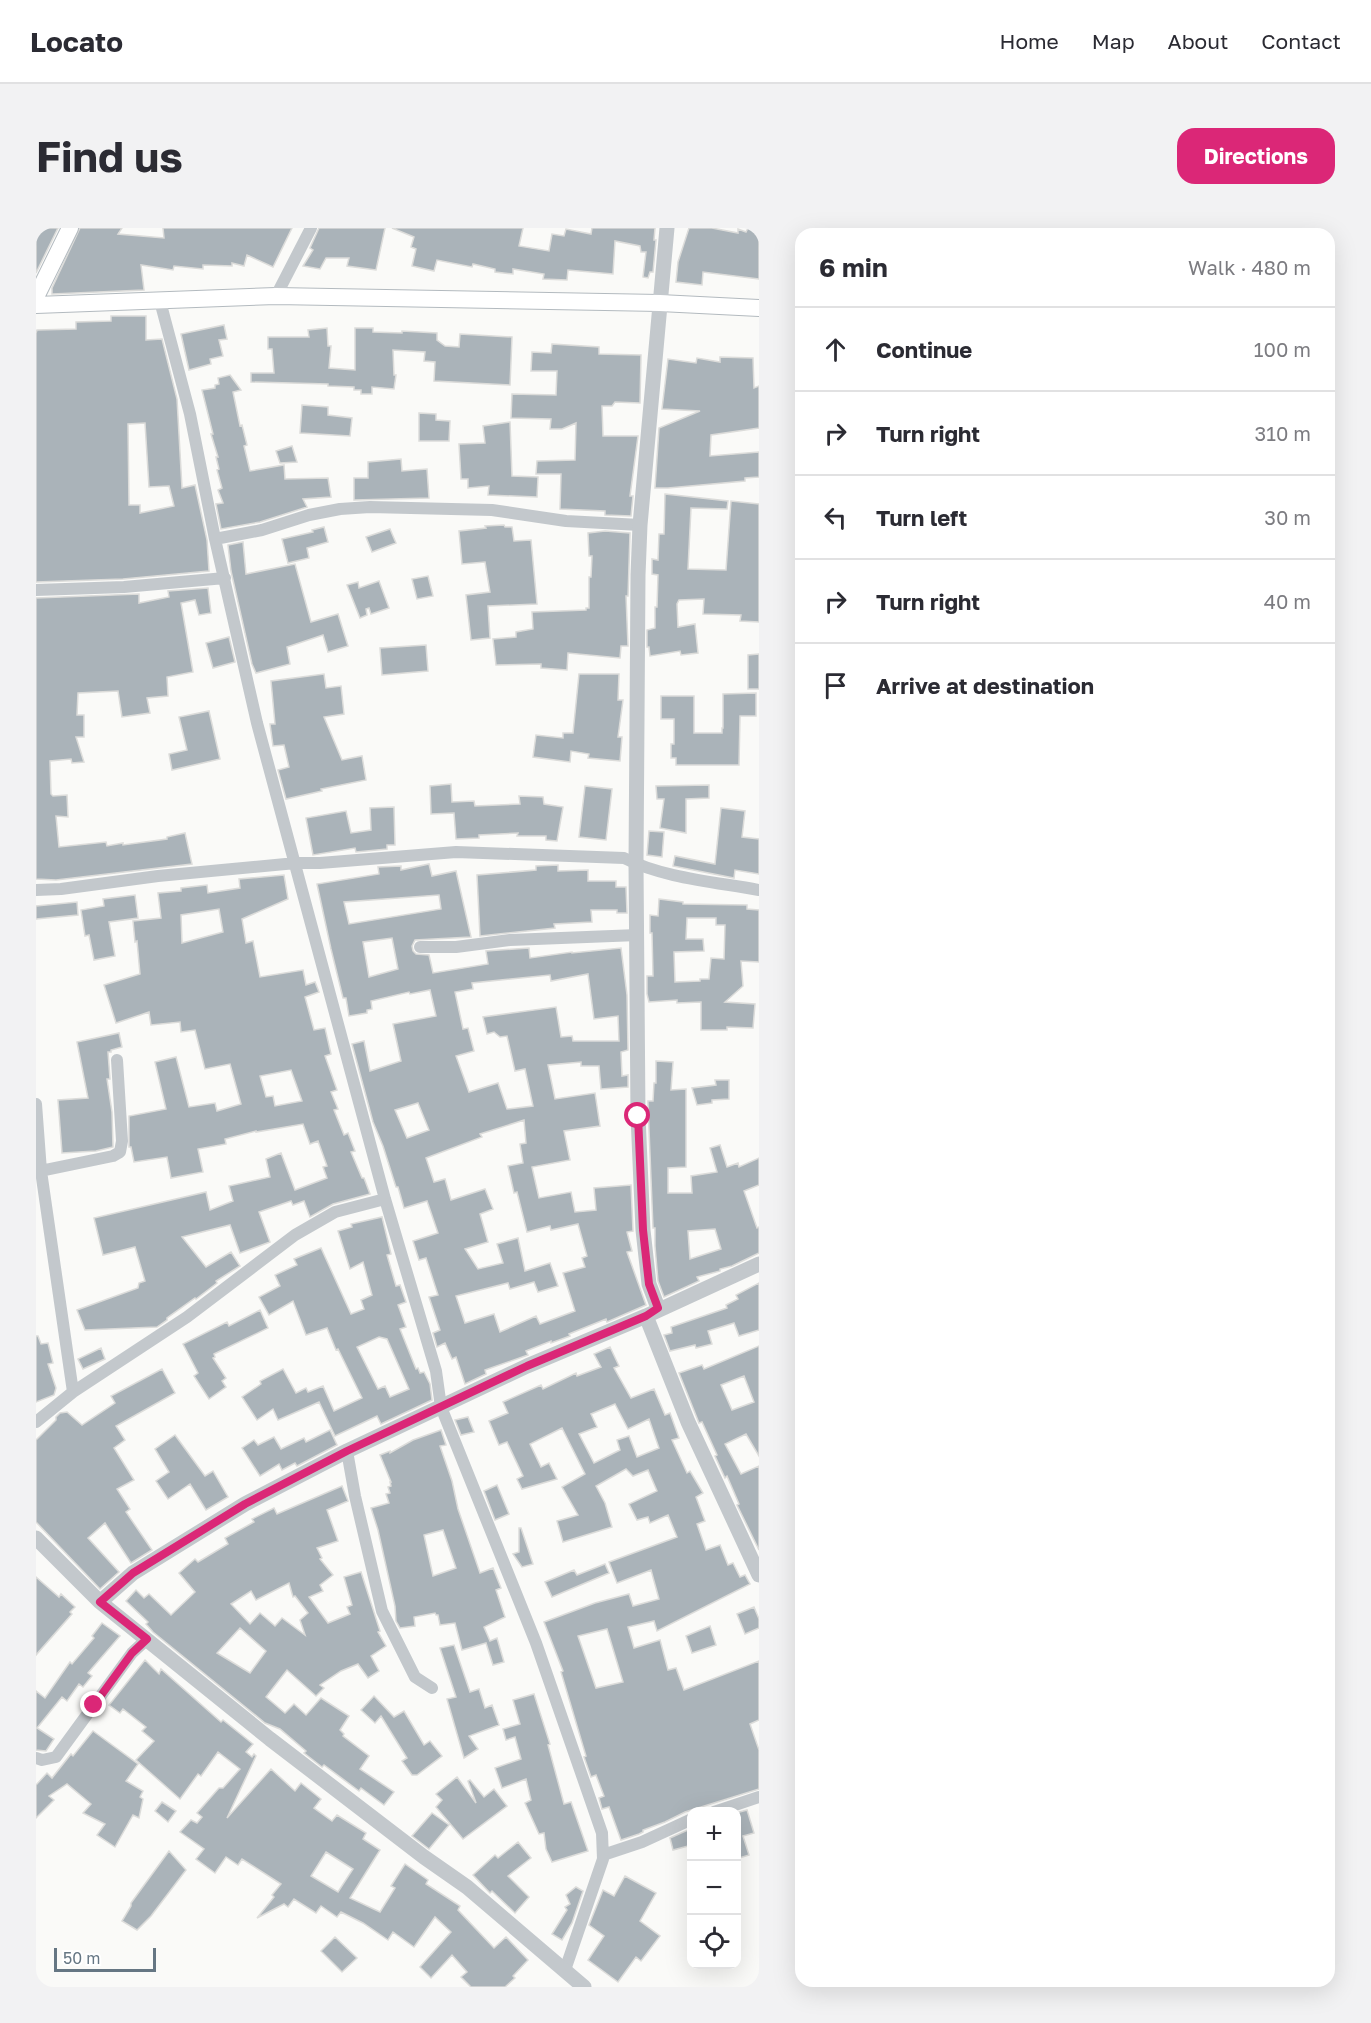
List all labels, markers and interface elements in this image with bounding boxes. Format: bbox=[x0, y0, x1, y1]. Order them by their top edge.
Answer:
text: Locato bbox=[30, 25, 123, 58]
text: Home bbox=[999, 28, 1059, 54]
text: Map bbox=[1092, 28, 1135, 54]
text: About bbox=[1168, 28, 1228, 54]
text: Contact bbox=[1261, 28, 1341, 54]
button: Directions bbox=[1177, 128, 1335, 184]
text: Find us bbox=[36, 131, 183, 181]
text: 6 min bbox=[819, 252, 888, 283]
text: Walk · 480 m bbox=[1188, 255, 1311, 279]
icon: ahead bbox=[819, 333, 852, 366]
text: Continue bbox=[876, 336, 972, 363]
text: 100 m bbox=[1254, 337, 1311, 361]
icon: right bbox=[819, 417, 852, 450]
text: Turn right bbox=[876, 420, 980, 447]
text: 310 m bbox=[1255, 421, 1311, 445]
icon: left bbox=[819, 501, 852, 534]
text: Turn left bbox=[876, 504, 967, 531]
text: 30 m bbox=[1264, 505, 1311, 529]
icon: right bbox=[819, 585, 852, 618]
text: Turn right bbox=[876, 588, 980, 615]
text: 40 m bbox=[1264, 589, 1311, 613]
icon: arrive bbox=[819, 669, 852, 702]
text: Arrive at destination bbox=[876, 672, 1094, 699]
route start bbox=[624, 1102, 650, 1128]
route end bbox=[80, 1691, 106, 1717]
map controls bbox=[687, 1807, 741, 1969]
button: + bbox=[687, 1807, 741, 1861]
button: − bbox=[687, 1861, 741, 1915]
button: locate bbox=[687, 1915, 741, 1969]
scale bar bbox=[54, 1945, 156, 1972]
text: 50 m bbox=[63, 1948, 100, 1968]

